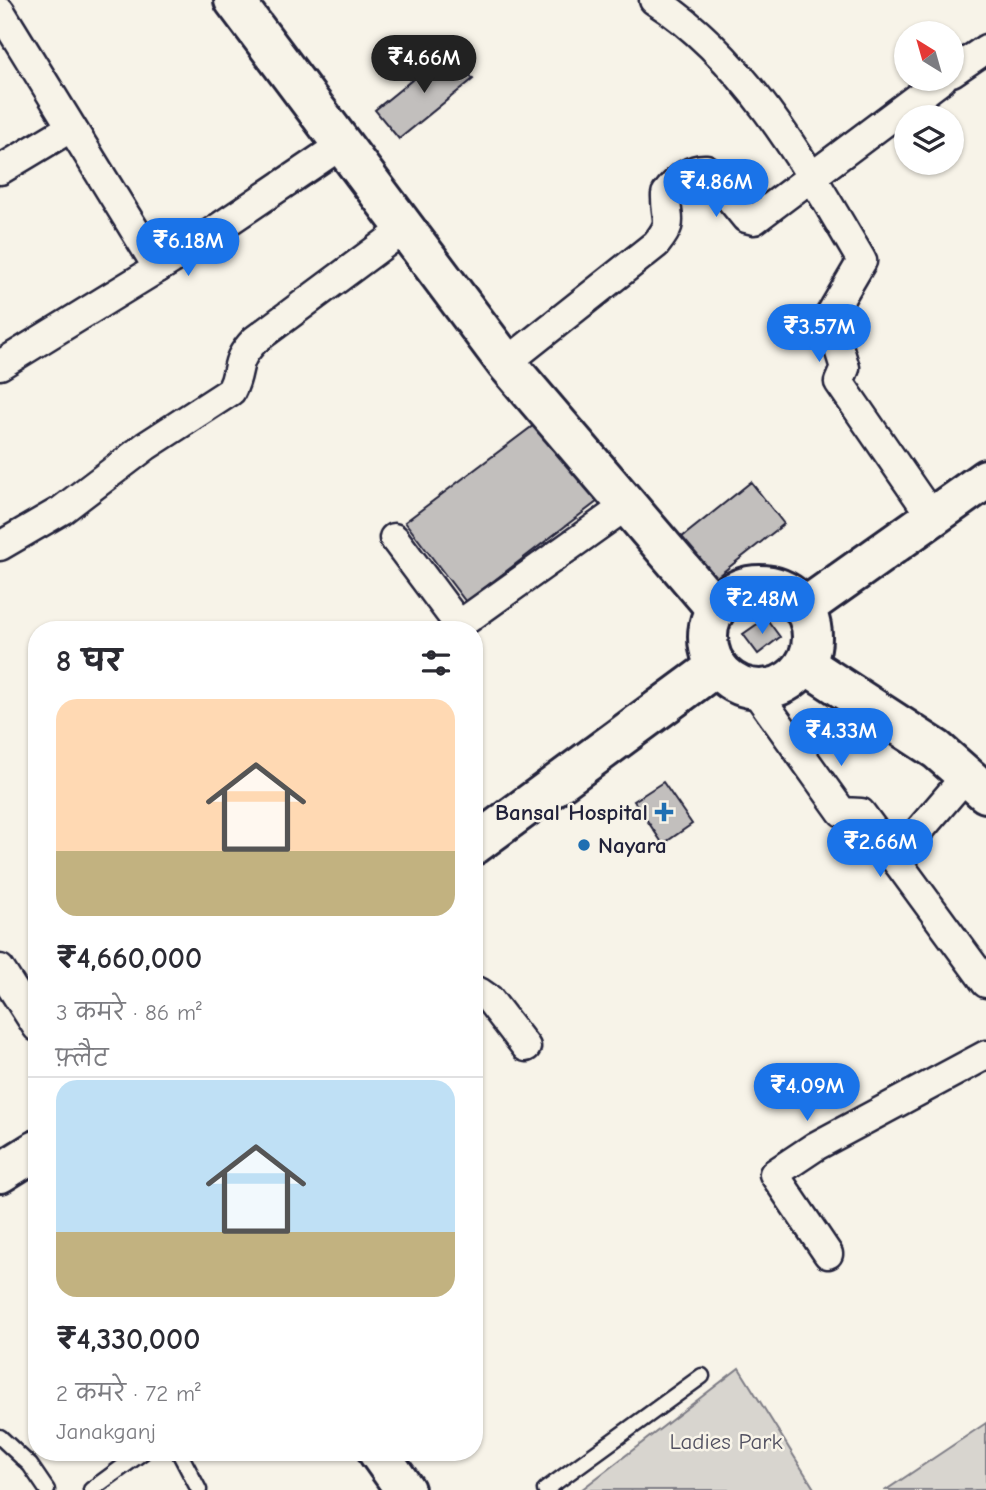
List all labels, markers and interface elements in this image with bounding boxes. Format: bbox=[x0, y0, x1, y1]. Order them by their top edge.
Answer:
north arrow bbox=[894, 21, 964, 91]
map controls bbox=[894, 21, 964, 175]
pin: ₹4.66M bbox=[367, 36, 481, 95]
text: ₹4.66M bbox=[387, 44, 461, 71]
button: layers bbox=[894, 105, 964, 175]
pin: ₹4.86M bbox=[659, 160, 773, 219]
text: ₹4.86M bbox=[679, 168, 753, 195]
pin: ₹6.18M bbox=[131, 218, 245, 278]
text: ₹6.18M bbox=[152, 227, 224, 254]
pin: ₹3.57M bbox=[762, 304, 876, 364]
text: ₹3.57M bbox=[783, 313, 855, 340]
pin: ₹2.48M bbox=[705, 576, 819, 636]
text: ₹2.48M bbox=[726, 585, 798, 612]
text: 8 घर bbox=[56, 644, 122, 679]
icon: filters bbox=[417, 644, 455, 682]
pin: ₹4.33M bbox=[784, 708, 898, 768]
text: ₹4.33M bbox=[805, 717, 877, 744]
icon: home bbox=[193, 744, 319, 870]
place label: Bansal Hospital bbox=[495, 799, 648, 826]
marker: Bansal Hospital bbox=[654, 802, 674, 822]
pin: ₹2.66M bbox=[823, 820, 937, 879]
text: ₹2.66M bbox=[843, 828, 917, 855]
place label: Nayara bbox=[598, 832, 667, 859]
marker: Nayara bbox=[576, 837, 592, 853]
text: ₹4,660,000 bbox=[56, 941, 202, 976]
text: 3 कमरे · 86 m² bbox=[56, 999, 202, 1026]
text: फ़्लैट bbox=[56, 1045, 108, 1072]
pin: ₹4.09M bbox=[750, 1064, 864, 1123]
text: ₹4.09M bbox=[770, 1072, 844, 1099]
icon: home bbox=[193, 1126, 319, 1252]
text: ₹4,330,000 bbox=[56, 1322, 200, 1357]
text: 2 कमरे · 72 m² bbox=[56, 1380, 201, 1407]
text: Janakganj bbox=[56, 1418, 156, 1445]
park label: Ladies Park bbox=[669, 1428, 783, 1455]

